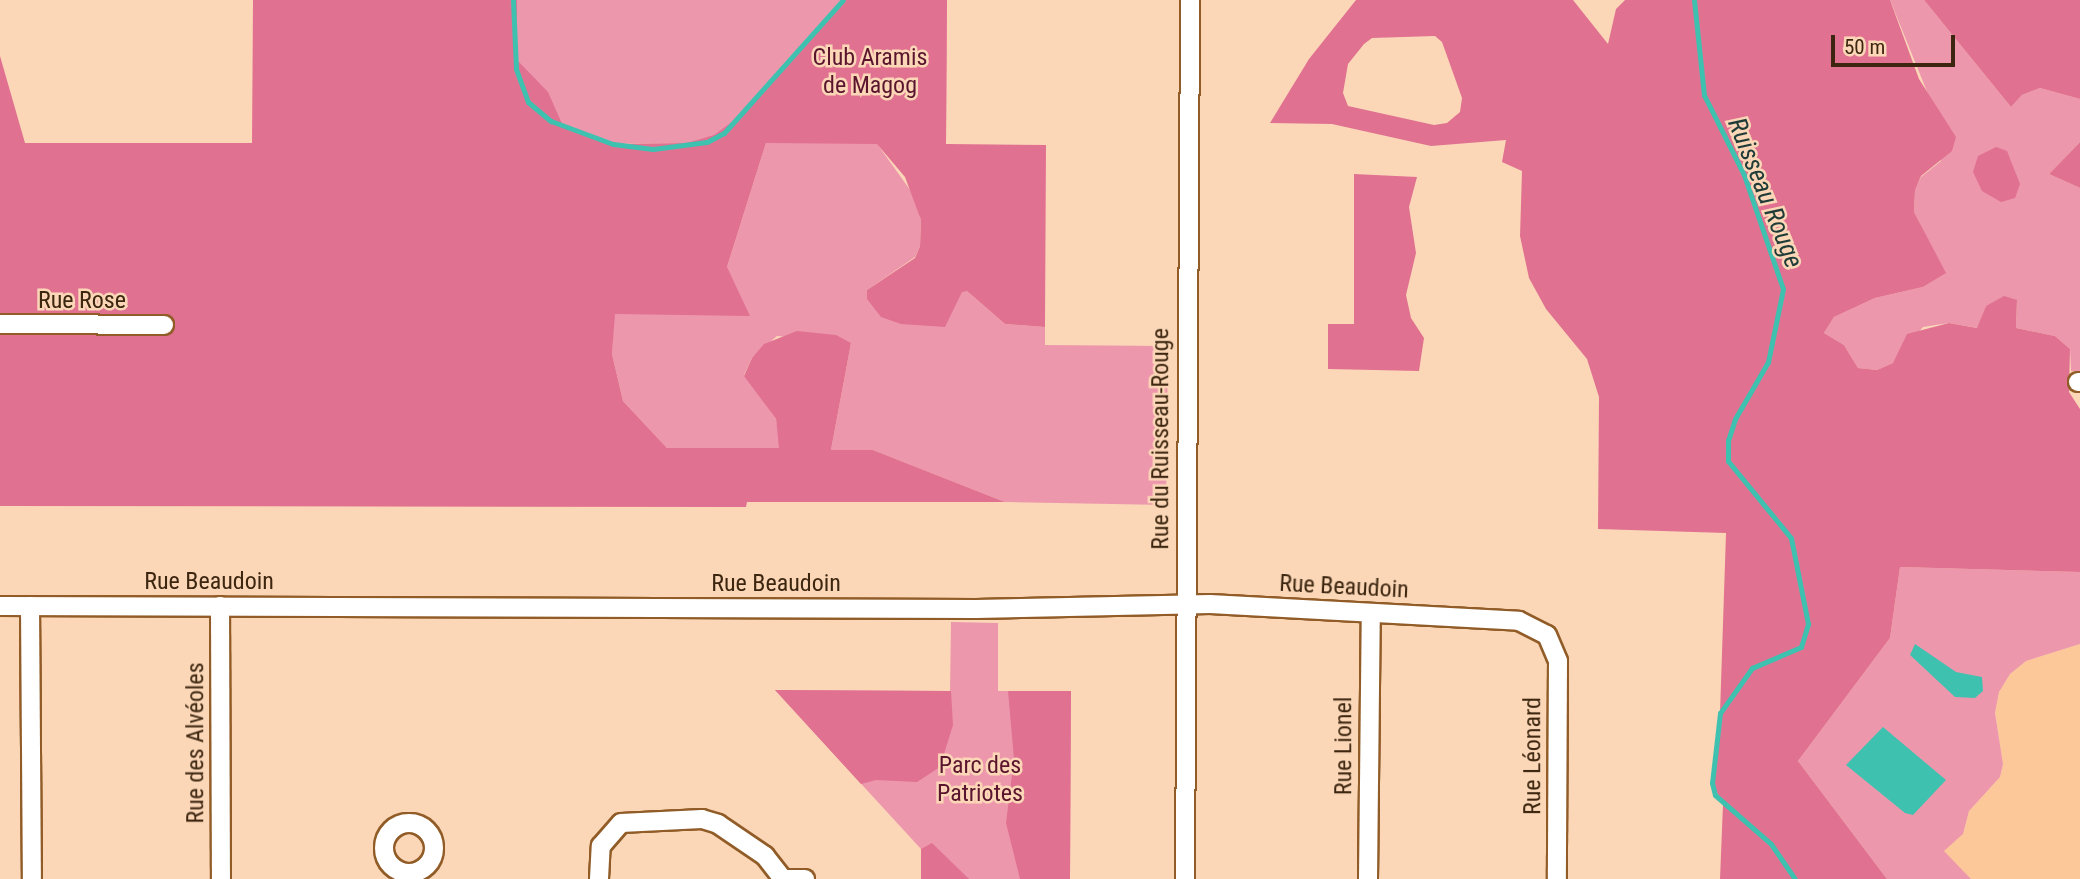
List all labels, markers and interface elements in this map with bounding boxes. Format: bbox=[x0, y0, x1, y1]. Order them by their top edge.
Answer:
scale bar bbox=[1835, 21, 1959, 65]
text: 50 m bbox=[1844, 35, 1885, 59]
park label: Club Aramis de Magog bbox=[813, 44, 927, 100]
water label: Ruisseau Rouge bbox=[1721, 114, 1809, 272]
street label: Rue Rose bbox=[38, 287, 126, 315]
street label: Rue du Ruisseau-Rouge bbox=[1147, 328, 1175, 550]
street label: Rue Beaudoin bbox=[144, 568, 274, 596]
street label: Rue Beaudoin bbox=[1279, 569, 1409, 605]
street label: Rue Beaudoin bbox=[711, 570, 841, 598]
street label: Rue des Alvéoles bbox=[182, 662, 210, 824]
street label: Rue Lionel bbox=[1330, 697, 1358, 795]
street label: Rue Léonard bbox=[1519, 697, 1547, 815]
park label: Parc des Patriotes bbox=[937, 752, 1023, 808]

